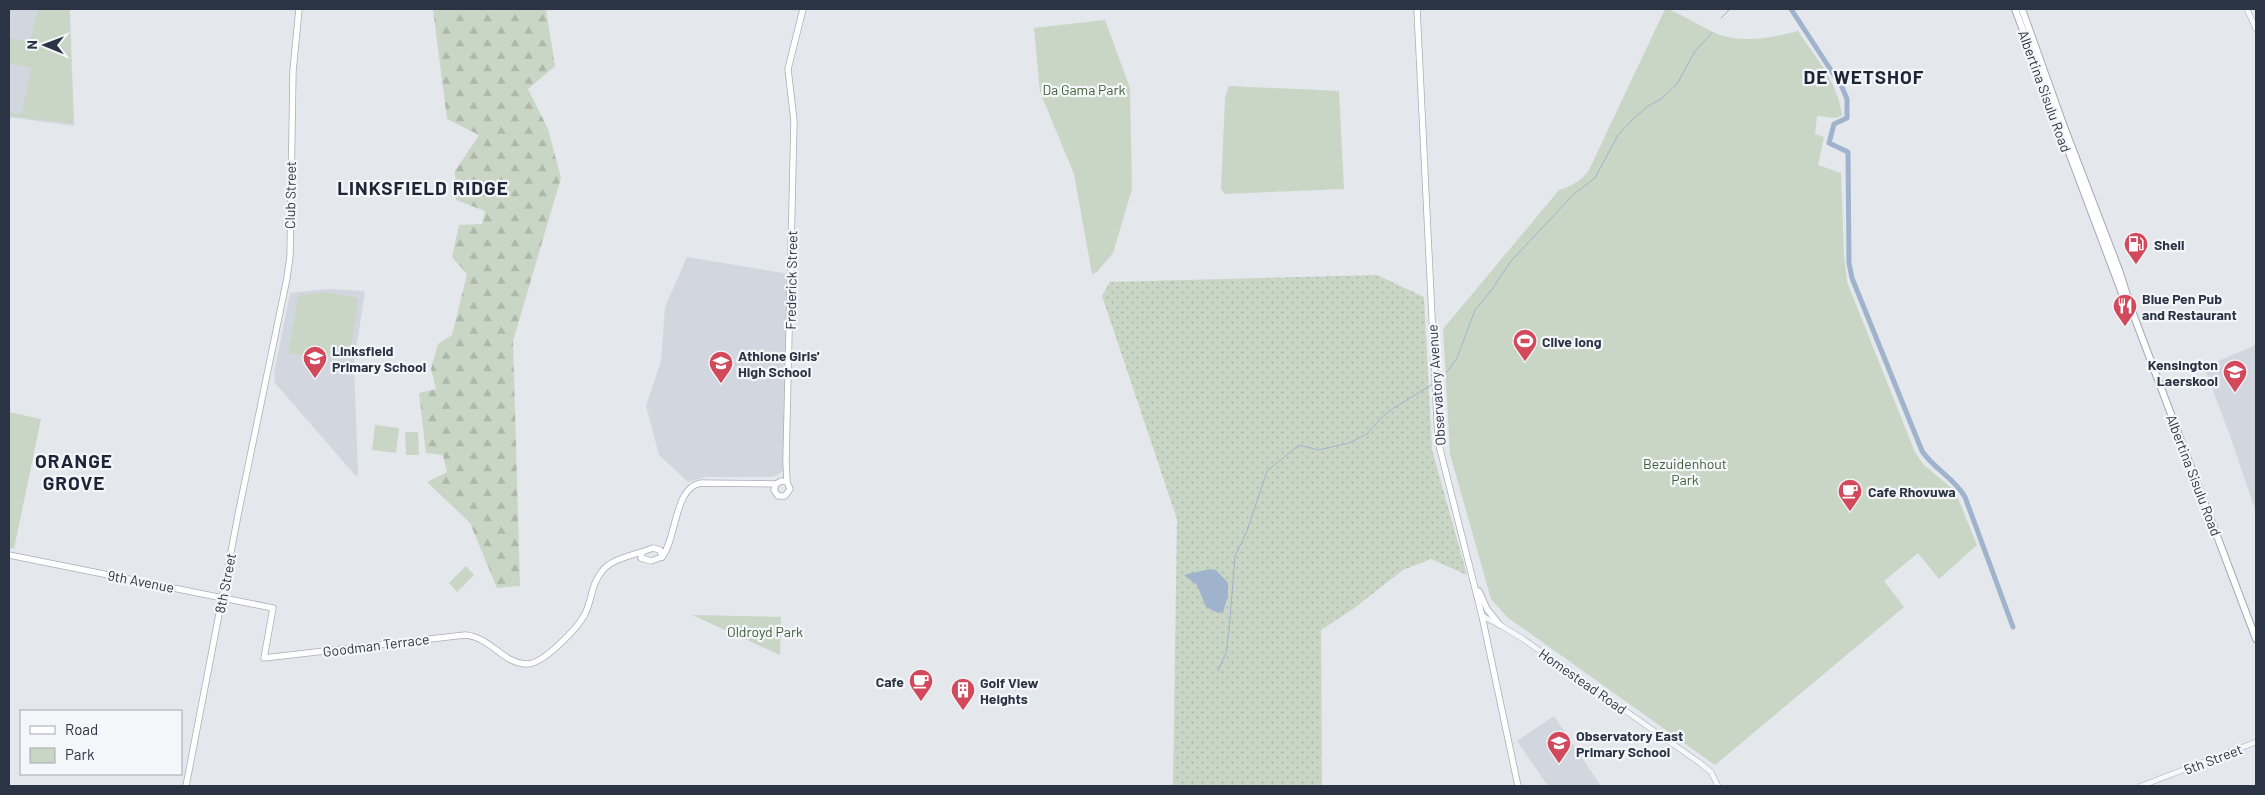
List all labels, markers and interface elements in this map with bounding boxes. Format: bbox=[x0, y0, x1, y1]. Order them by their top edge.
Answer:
north arrow bbox=[20, 20, 70, 70]
street label: Albertina Sisulu Road bbox=[2015, 28, 2075, 154]
text: N bbox=[23, 40, 40, 50]
district label: DE WETSHOF bbox=[1804, 65, 1924, 88]
park label: Da Gama Park bbox=[1042, 81, 1126, 98]
street label: Club Street bbox=[281, 161, 299, 229]
district label: LINKSFIELD RIDGE bbox=[337, 176, 509, 199]
street label: Frederick Street bbox=[782, 230, 800, 330]
fuel station icon: Shell bbox=[2123, 231, 2149, 265]
place label: Shell bbox=[2154, 236, 2184, 253]
place label: Blue Pen Pub and Restaurant bbox=[2142, 290, 2237, 323]
restaurant icon: Blue Pen Pub and Restaurant bbox=[2112, 293, 2138, 327]
street label: Observatory Avenue bbox=[1423, 324, 1449, 446]
sports icon: Clive long bbox=[1512, 328, 1538, 362]
place label: Clive long bbox=[1542, 333, 1602, 350]
place label: Linksfield Primary School bbox=[332, 342, 426, 375]
school or university icon: Linksfield Primary School bbox=[302, 345, 328, 379]
place label: Athlone Girls' High School bbox=[738, 347, 820, 380]
school or university icon: Athlone Girls' High School bbox=[708, 350, 734, 384]
place label: Kensington Laerskool bbox=[2148, 356, 2218, 389]
school or university icon: Kensington Laerskool bbox=[2222, 359, 2248, 393]
street label: Albertina Sisulu Road bbox=[2163, 412, 2225, 538]
district label: ORANGE GROVE bbox=[35, 449, 113, 494]
park label: Bezuidenhout Park bbox=[1643, 455, 1727, 488]
cafe icon: Cafe Rhovuwa bbox=[1837, 478, 1863, 512]
place label: Cafe Rhovuwa bbox=[1868, 483, 1956, 500]
street label: 8th Street bbox=[211, 551, 239, 615]
street label: 9th Avenue bbox=[106, 566, 176, 596]
park label: Oldroyd Park bbox=[727, 623, 803, 640]
street label: Goodman Terrace bbox=[322, 630, 430, 660]
street label: Homestead Road bbox=[1536, 644, 1630, 718]
cafe icon: Cafe bbox=[908, 668, 934, 702]
place label: Cafe bbox=[876, 673, 904, 690]
place label: Golf View Heights bbox=[980, 674, 1039, 707]
building icon: Golf View Heights bbox=[950, 677, 976, 711]
legend bbox=[20, 710, 182, 775]
text: Road bbox=[65, 720, 98, 738]
place label: Observatory East Primary School bbox=[1576, 727, 1683, 760]
school or university icon: Observatory East Primary School bbox=[1546, 730, 1572, 764]
street label: 5th Street bbox=[2182, 740, 2244, 778]
text: Park bbox=[65, 745, 95, 763]

